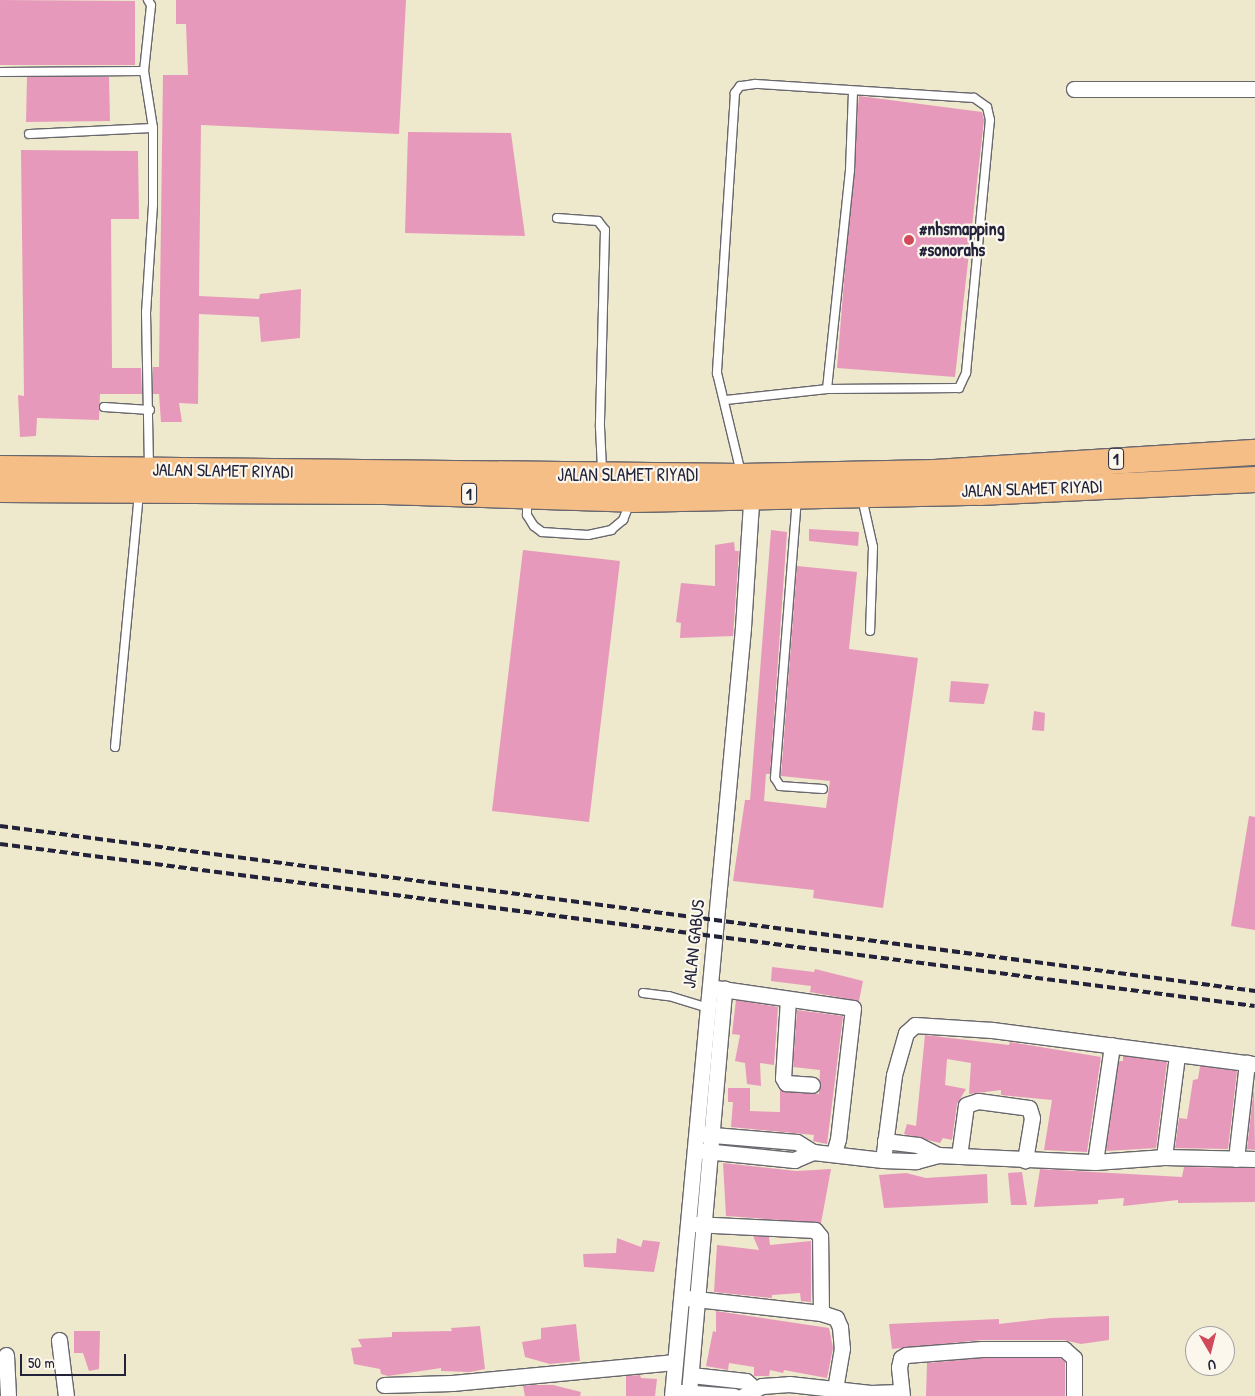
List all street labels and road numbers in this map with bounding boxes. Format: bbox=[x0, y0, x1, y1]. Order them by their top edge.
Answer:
road number: 1 bbox=[1107, 446, 1125, 472]
street label: JALAN SLAMET RIYADI bbox=[152, 459, 294, 483]
street label: JALAN SLAMET RIYADI bbox=[557, 464, 699, 486]
street label: JALAN SLAMET RIYADI bbox=[961, 476, 1103, 502]
road number: 1 bbox=[460, 480, 478, 508]
street label: JALAN GABUS bbox=[679, 898, 709, 990]

